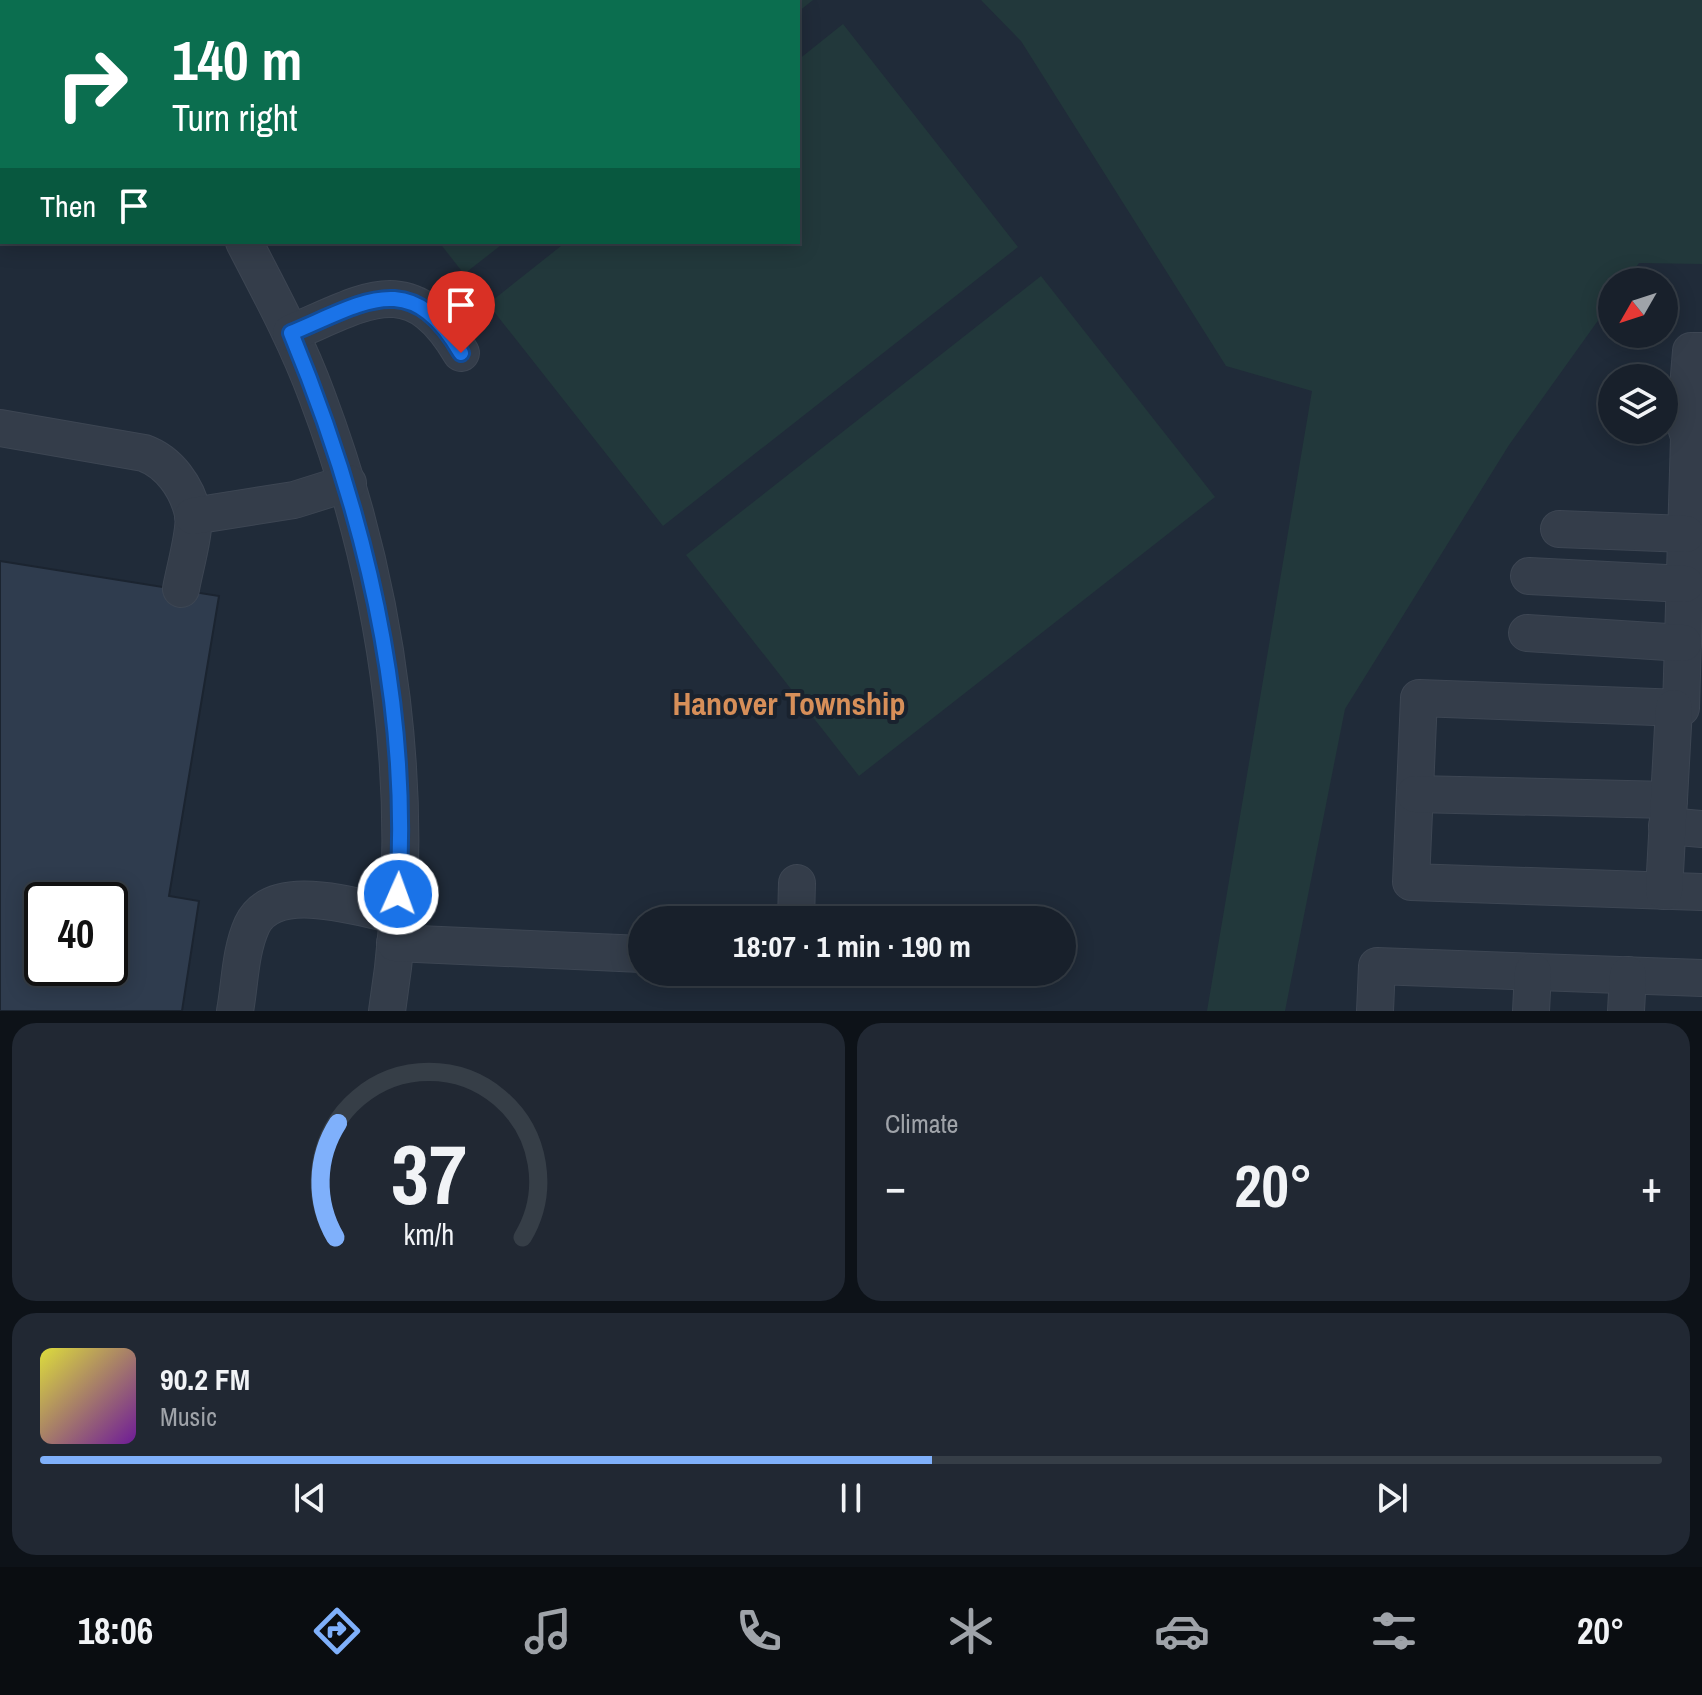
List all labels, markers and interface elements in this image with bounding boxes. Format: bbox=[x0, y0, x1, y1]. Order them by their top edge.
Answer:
text: 140 m bbox=[172, 22, 302, 97]
icon: right bbox=[40, 32, 144, 136]
text: Turn right bbox=[172, 94, 297, 142]
icon: arrive bbox=[112, 184, 156, 228]
text: Then bbox=[40, 186, 96, 226]
north arrow bbox=[1598, 268, 1678, 348]
map controls bbox=[1598, 268, 1678, 444]
pin bbox=[427, 271, 495, 353]
icon: arrive bbox=[439, 283, 483, 327]
button: layers bbox=[1598, 364, 1678, 444]
district label: Hanover Township bbox=[673, 682, 905, 725]
position arrow bbox=[356, 852, 440, 936]
speed limit sign: 40 bbox=[24, 882, 128, 986]
text: 18:07 · 1 min · 190 m bbox=[733, 926, 971, 966]
text: Climate bbox=[885, 1106, 958, 1141]
text: 37 bbox=[391, 1118, 466, 1230]
text: 20° bbox=[1234, 1145, 1313, 1226]
text: − bbox=[885, 1156, 906, 1216]
text: + bbox=[1641, 1156, 1662, 1216]
text: km/h bbox=[403, 1215, 454, 1254]
text: 90.2 FM bbox=[160, 1359, 250, 1399]
text: Music bbox=[160, 1399, 217, 1434]
icon: previous bbox=[288, 1476, 332, 1520]
icon: pause bbox=[829, 1476, 873, 1520]
icon: next bbox=[1370, 1476, 1414, 1520]
icon: directions bbox=[309, 1603, 365, 1659]
icon: music bbox=[520, 1603, 576, 1659]
icon: phone bbox=[731, 1603, 787, 1659]
icon: climate bbox=[943, 1603, 999, 1659]
icon: car bbox=[1154, 1603, 1210, 1659]
icon: filters bbox=[1366, 1603, 1422, 1659]
text: 18:06 bbox=[78, 1607, 153, 1655]
text: 20° bbox=[1577, 1607, 1624, 1655]

